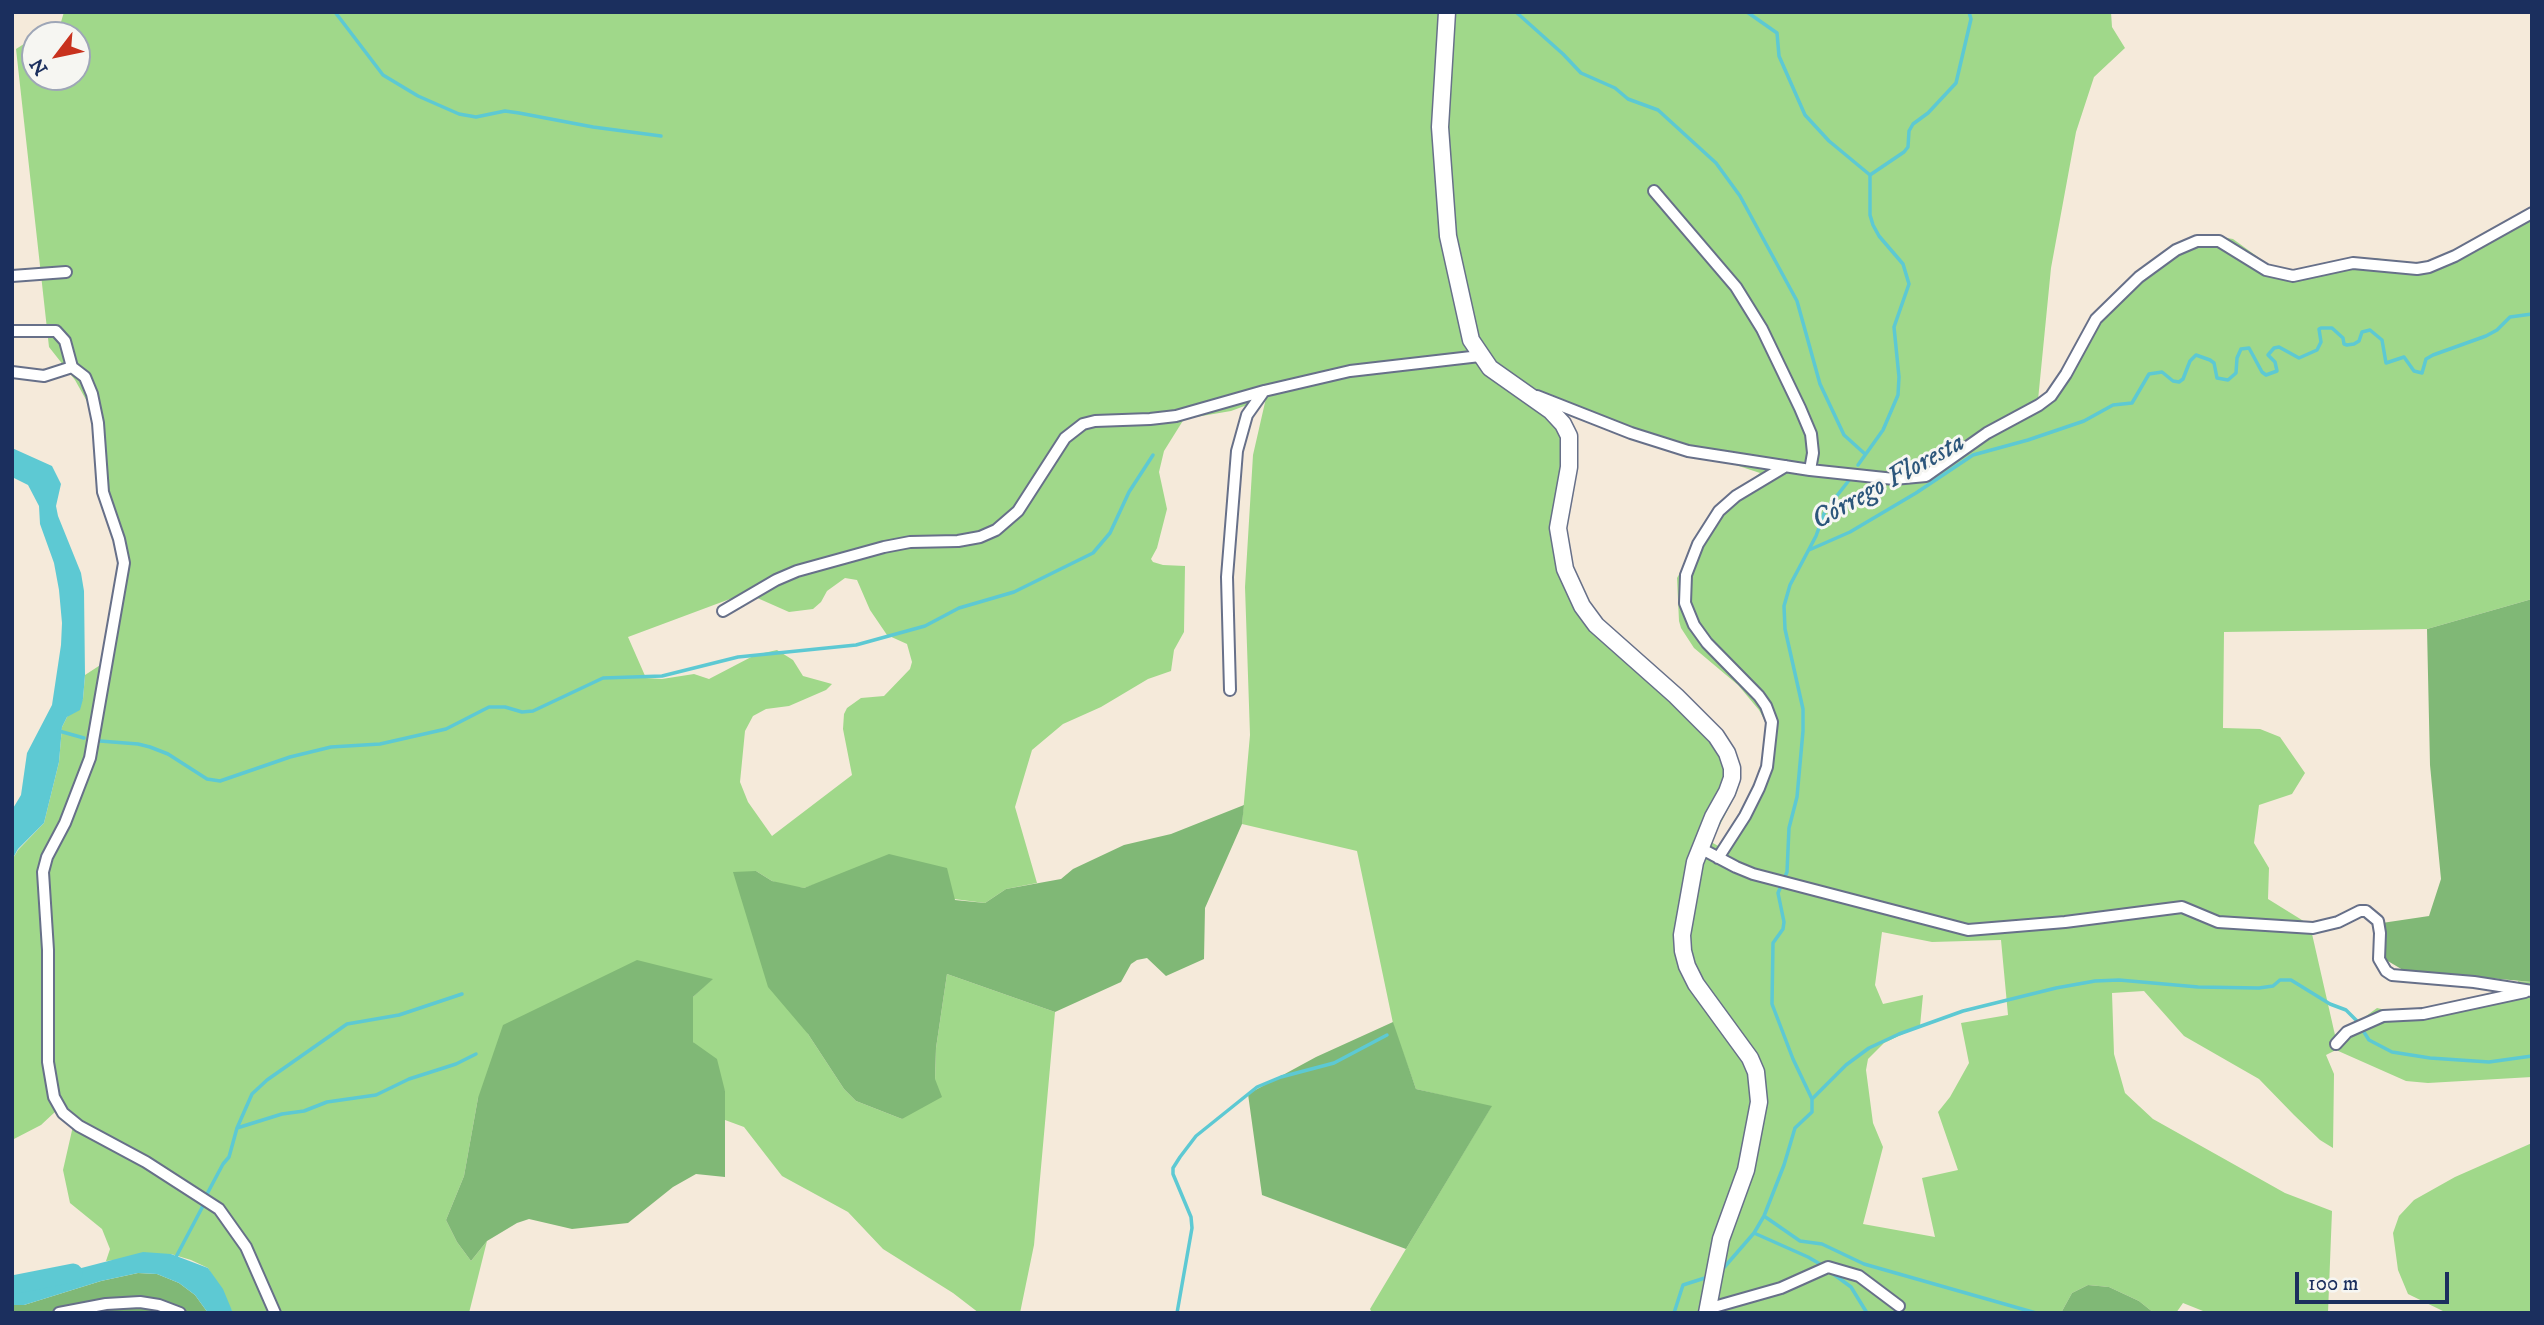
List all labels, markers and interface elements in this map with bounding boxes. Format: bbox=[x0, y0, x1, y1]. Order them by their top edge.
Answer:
north arrow bbox=[21, 21, 91, 91]
text: N bbox=[26, 54, 53, 79]
water label: Córrego Floresta bbox=[1807, 427, 1971, 539]
scale bar bbox=[2299, 1258, 2453, 1302]
text: 100 m bbox=[2308, 1271, 2359, 1297]

